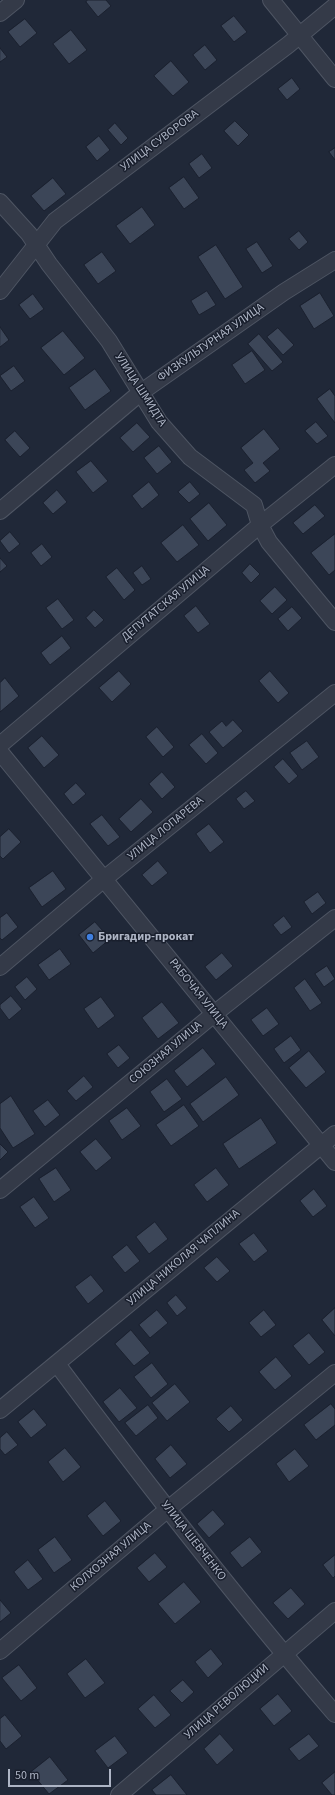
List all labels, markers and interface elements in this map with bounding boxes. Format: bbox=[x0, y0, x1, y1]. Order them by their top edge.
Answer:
street label: УЛИЦА СУВОРОВА bbox=[118, 107, 202, 175]
street label: ФИЗКУЛЬТУРНАЯ УЛИЦА bbox=[155, 301, 267, 385]
street label: УЛИЦА ШМИДТА bbox=[111, 351, 169, 429]
street label: ДЕПУТАТСКАЯ УЛИЦА bbox=[119, 563, 213, 645]
street label: УЛИЦА ЛОПАРЕВА bbox=[125, 794, 207, 864]
place label: Бригадир-прокат bbox=[98, 930, 194, 944]
marker: Бригадир-прокат bbox=[85, 932, 95, 942]
street label: РАБОЧАЯ УЛИЦА bbox=[165, 956, 231, 1032]
street label: СОЮЗНАЯ УЛИЦА bbox=[127, 1018, 205, 1088]
street label: УЛИЦА НИКОЛАЯ ЧАПЛИНА bbox=[125, 1207, 243, 1309]
street label: УЛИЦА ШЕВЧЕНКО bbox=[157, 1498, 229, 1584]
street label: КОЛХОЗНАЯ УЛИЦА bbox=[68, 1519, 154, 1595]
street label: УЛИЦА РЕВОЛЮЦИИ bbox=[182, 1661, 272, 1743]
scale bar bbox=[10, 1761, 113, 1787]
text: 50 m bbox=[15, 1767, 39, 1784]

